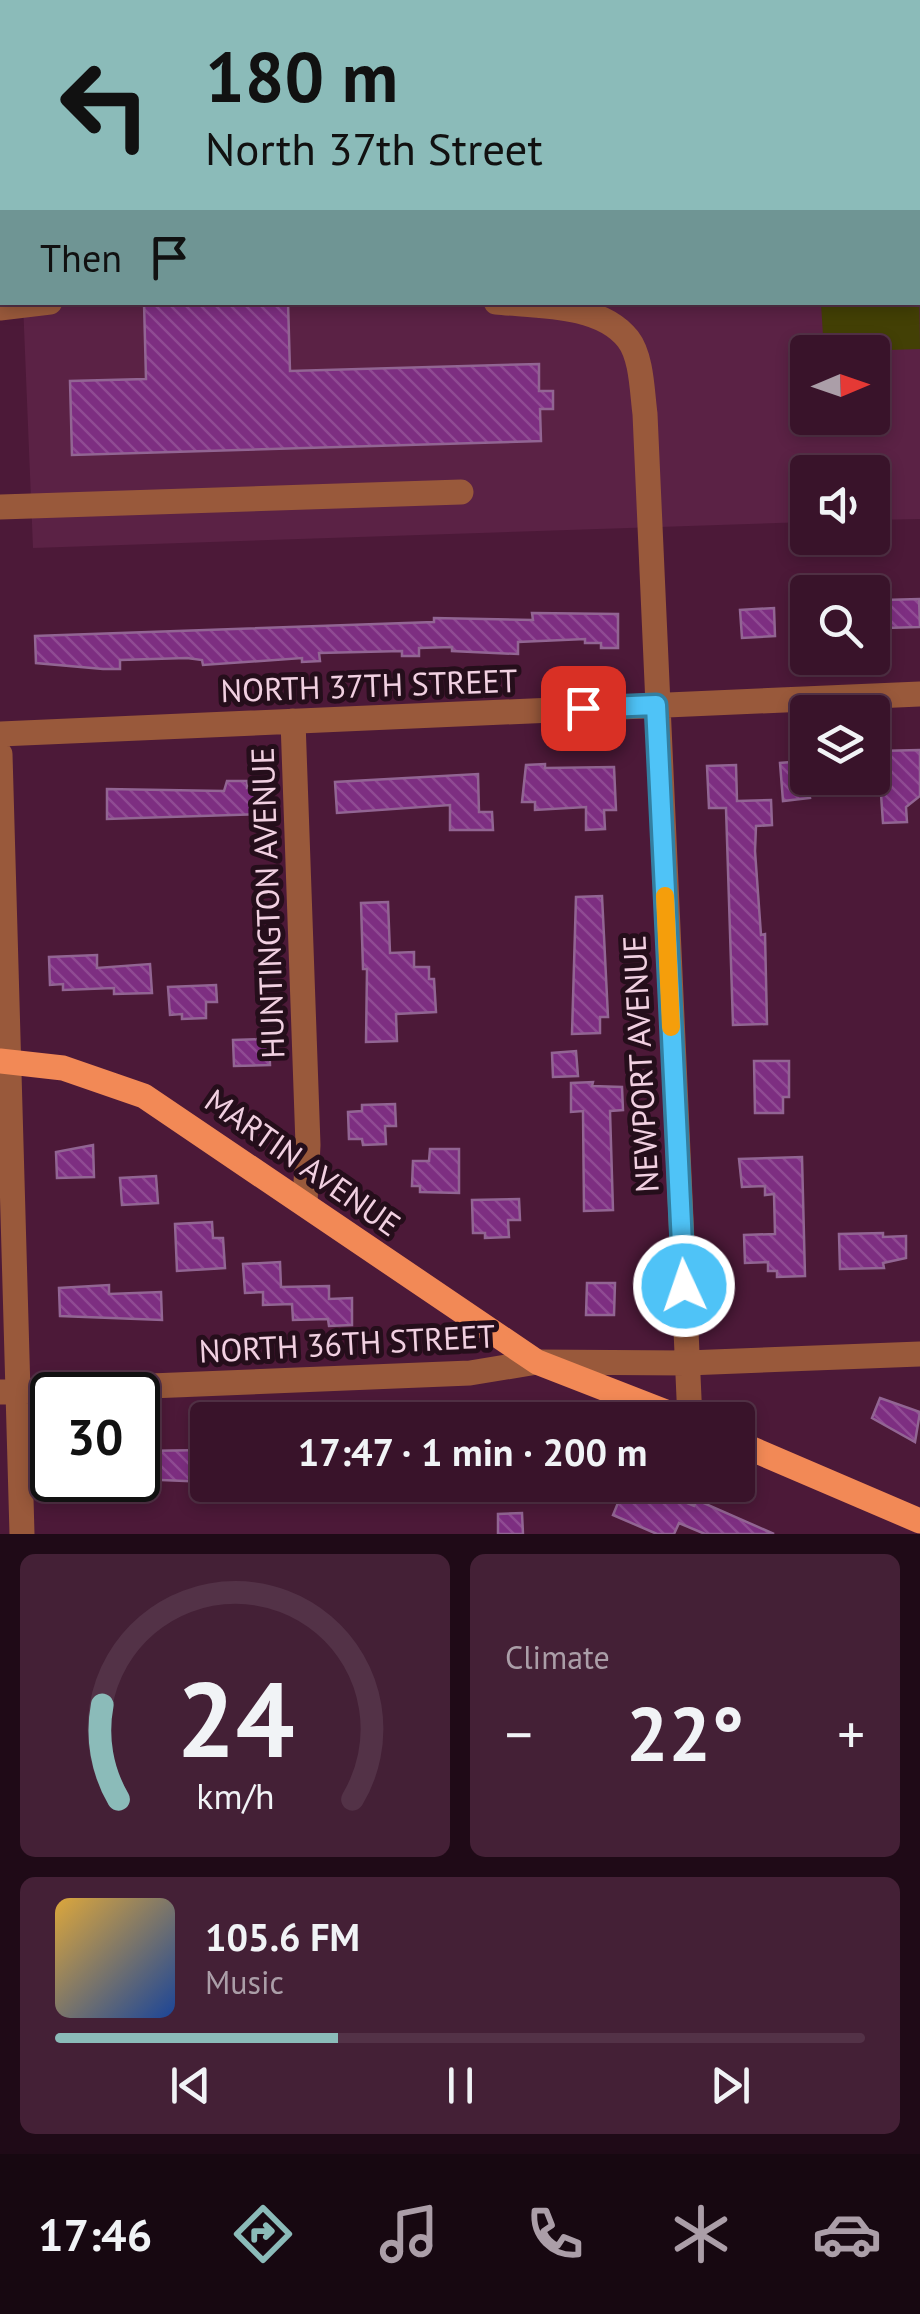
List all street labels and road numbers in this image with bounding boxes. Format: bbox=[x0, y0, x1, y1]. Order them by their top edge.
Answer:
street label: NORTH 37TH STREET bbox=[220, 659, 518, 711]
street label: HUNTINGTON AVENUE bbox=[241, 747, 293, 1059]
street label: NEWPORT AVENUE bbox=[612, 934, 668, 1194]
street label: MARTIN AVENUE bbox=[197, 1079, 409, 1245]
street label: NORTH 36TH STREET bbox=[198, 1314, 497, 1372]

